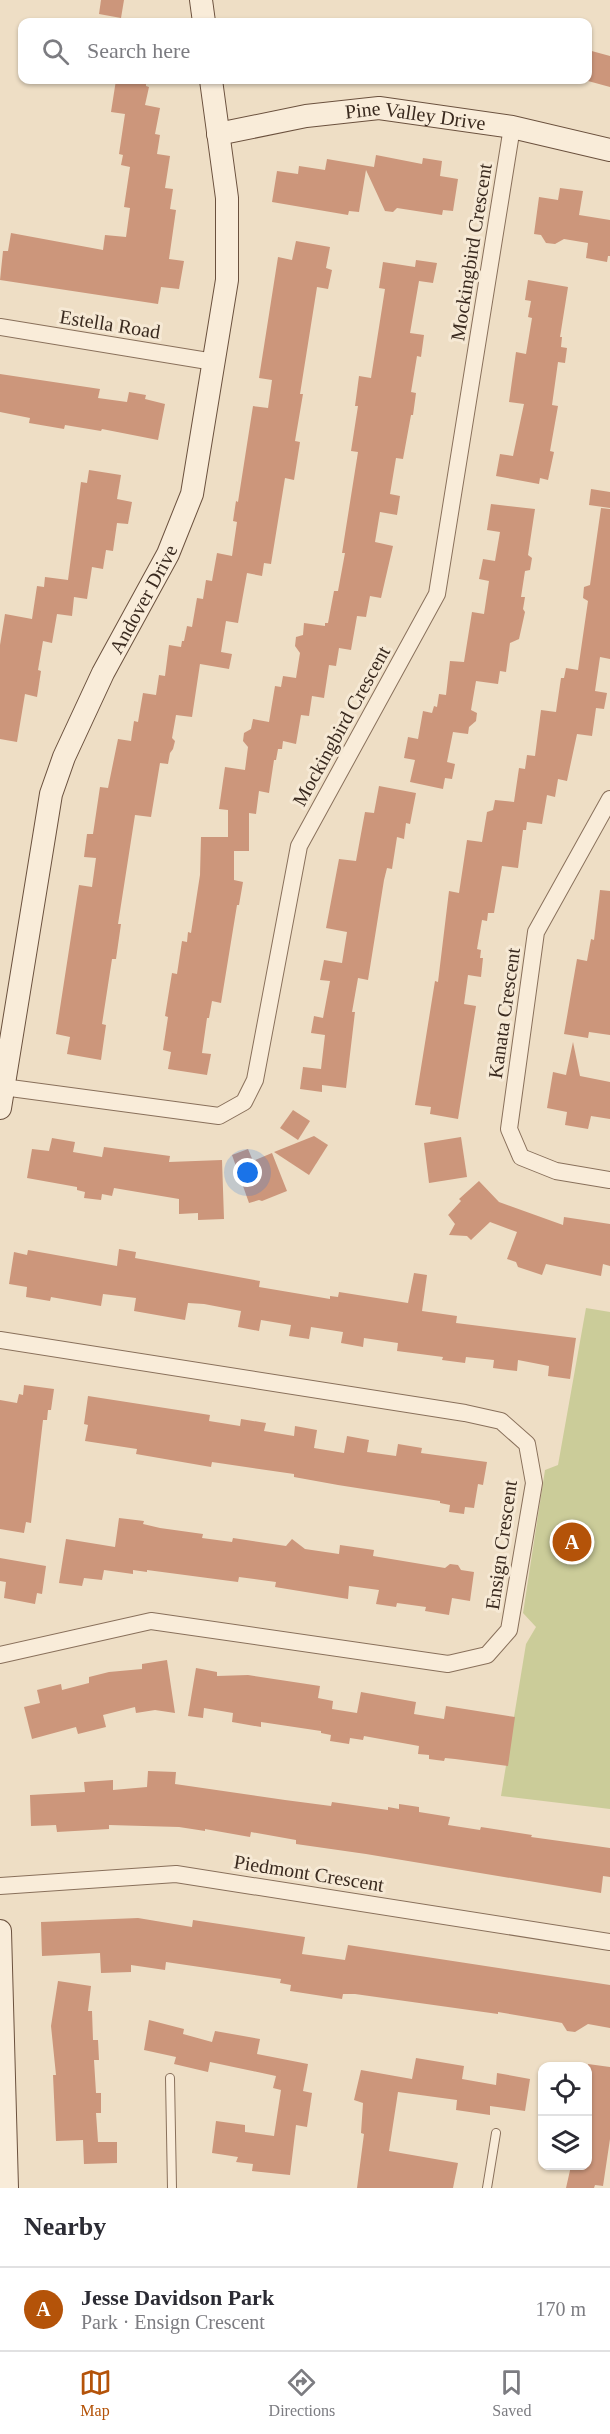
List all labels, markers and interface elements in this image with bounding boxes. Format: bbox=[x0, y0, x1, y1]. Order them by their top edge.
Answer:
search box bbox=[18, 18, 592, 84]
icon: search bbox=[39, 35, 72, 68]
text: Search here bbox=[87, 38, 190, 63]
street label: Pine Valley Drive bbox=[344, 97, 487, 134]
street label: Mockingbird Crescent bbox=[446, 161, 497, 342]
street label: Estella Road bbox=[58, 305, 162, 343]
street label: Andover Drive bbox=[105, 542, 182, 657]
street label: Mockingbird Crescent bbox=[288, 642, 395, 810]
street label: Kanata Crescent bbox=[484, 946, 524, 1080]
your location bbox=[233, 1158, 262, 1187]
street label: Ensign Crescent bbox=[481, 1478, 522, 1611]
pin: A bbox=[552, 1520, 592, 1564]
street label: Piedmont Crescent bbox=[232, 1850, 386, 1896]
map controls bbox=[538, 2062, 592, 2170]
button: locate bbox=[538, 2062, 592, 2116]
button: layers bbox=[538, 2116, 592, 2170]
text: Nearby bbox=[24, 2212, 106, 2241]
text: Jesse Davidson Park bbox=[81, 2285, 274, 2310]
text: A bbox=[36, 2298, 51, 2320]
text: 170 m bbox=[535, 2298, 586, 2320]
text: Park · Ensign Crescent bbox=[81, 2311, 265, 2333]
tab: Map bbox=[79, 2366, 112, 2420]
tab: Directions bbox=[269, 2366, 335, 2420]
tab: Saved bbox=[492, 2366, 531, 2420]

